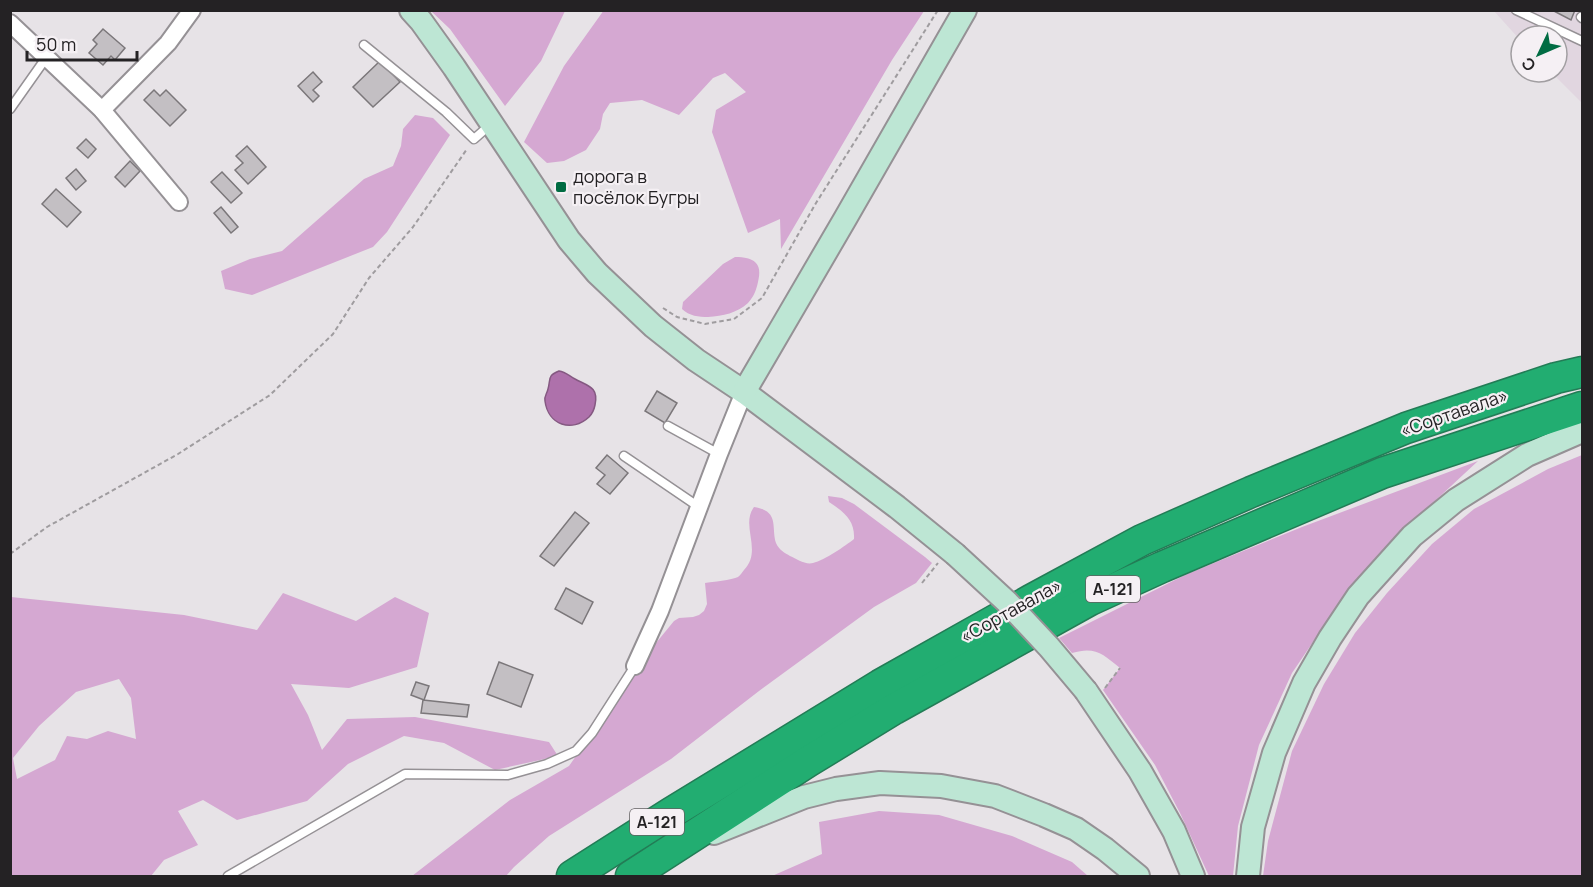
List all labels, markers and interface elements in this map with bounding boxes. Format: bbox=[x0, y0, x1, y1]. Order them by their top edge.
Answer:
scale bar bbox=[27, 24, 136, 62]
north arrow bbox=[1509, 24, 1569, 84]
text: 50 m bbox=[36, 32, 76, 56]
text: С bbox=[1516, 52, 1540, 76]
place label: дорога в посёлок Бугры bbox=[573, 164, 699, 209]
marker: дорога в посёлок Бугры bbox=[554, 180, 568, 194]
street label: «Сортавала» bbox=[1397, 382, 1511, 442]
street label: «Сортавала» bbox=[956, 572, 1065, 648]
road number: А-121 bbox=[1086, 576, 1140, 602]
road number: А-121 bbox=[630, 809, 684, 835]

